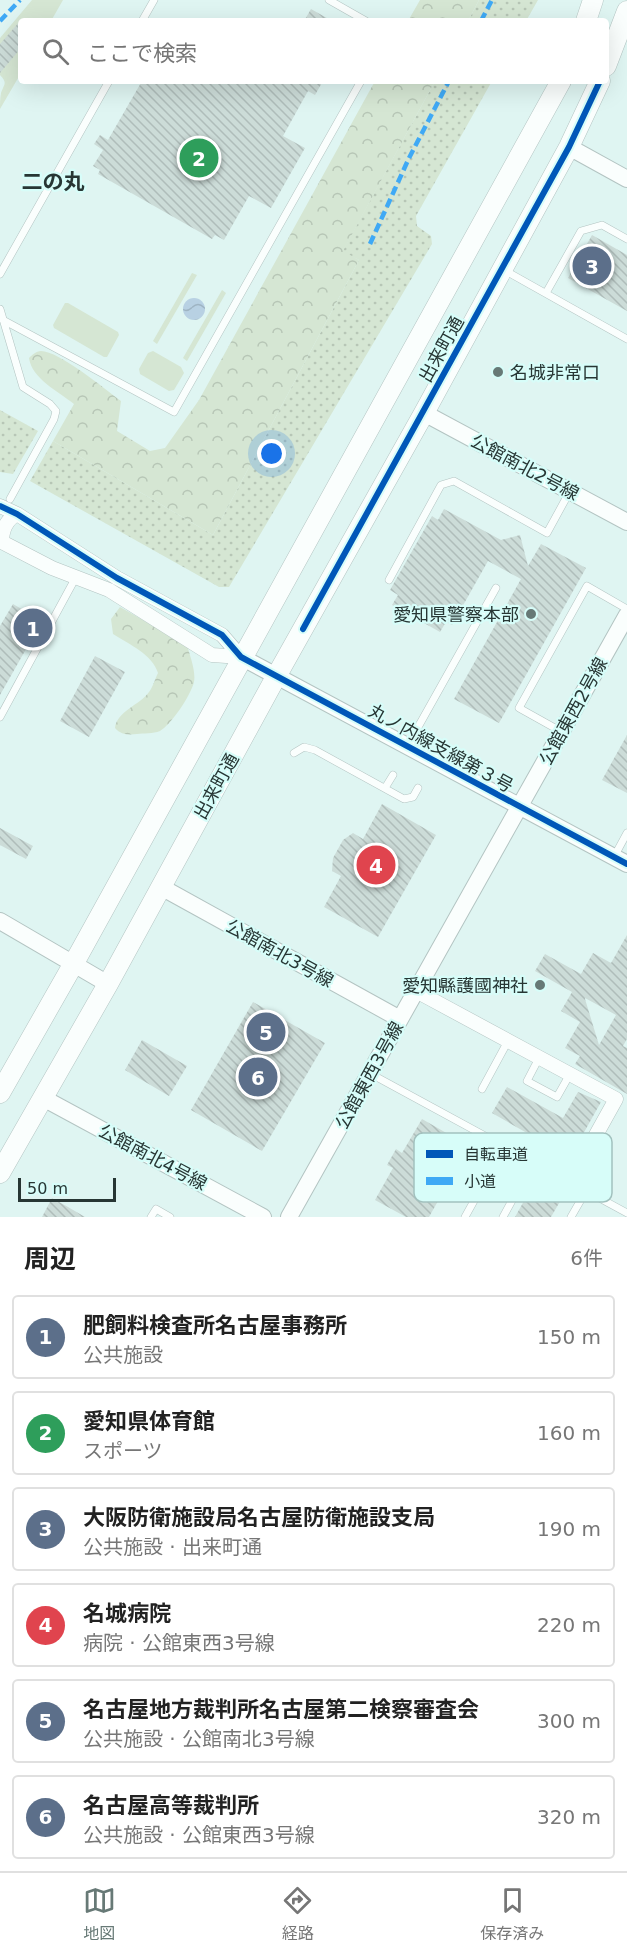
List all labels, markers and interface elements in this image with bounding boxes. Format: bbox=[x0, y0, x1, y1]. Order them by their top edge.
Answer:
search box bbox=[18, 18, 609, 84]
icon: search bbox=[39, 35, 72, 68]
text: ここで検索 bbox=[87, 41, 197, 66]
pin: 2 bbox=[180, 136, 218, 180]
district label: 二の丸 bbox=[22, 170, 85, 194]
pin: 3 bbox=[572, 244, 612, 288]
street label: 出来町通 bbox=[414, 312, 468, 386]
place label: 名城非常口 bbox=[510, 362, 600, 383]
marker: 名城非常口 bbox=[491, 365, 505, 379]
street label: 公館南北2号線 bbox=[467, 430, 583, 504]
your location bbox=[257, 439, 286, 468]
place label: 愛知県警察本部 bbox=[393, 604, 519, 625]
pin: 1 bbox=[14, 606, 52, 650]
marker: 愛知県警察本部 bbox=[524, 607, 538, 621]
street label: 公館東西2号線 bbox=[535, 654, 611, 768]
street label: 丸ノ内線支線第３号 bbox=[365, 700, 517, 796]
street label: 出来町通 bbox=[189, 749, 243, 823]
pin: 4 bbox=[356, 842, 395, 888]
street label: 公館南北3号線 bbox=[223, 915, 337, 991]
place label: 愛知縣護國神社 bbox=[402, 975, 528, 996]
marker: 愛知縣護國神社 bbox=[533, 978, 547, 992]
pin: 5 bbox=[246, 1010, 286, 1054]
street label: 公館東西3号線 bbox=[331, 1018, 407, 1132]
pin: 6 bbox=[238, 1054, 278, 1100]
street label: 公館南北4号線 bbox=[95, 1120, 211, 1194]
legend bbox=[414, 1133, 612, 1202]
text: 自転車道 bbox=[464, 1145, 528, 1164]
text: 小道 bbox=[464, 1172, 496, 1191]
scale bar bbox=[18, 1175, 116, 1202]
text: 50 m bbox=[27, 1179, 68, 1198]
text: 周辺 bbox=[24, 1244, 76, 1274]
text: 6件 bbox=[570, 1246, 603, 1270]
text: 肥飼料検査所名古屋事務所 bbox=[83, 1313, 347, 1338]
text: 1 bbox=[39, 1325, 52, 1349]
text: 150 m bbox=[537, 1325, 601, 1349]
text: 公共施設 bbox=[83, 1343, 163, 1367]
text: 愛知県体育館 bbox=[83, 1409, 215, 1434]
text: 2 bbox=[39, 1421, 52, 1445]
text: 160 m bbox=[537, 1421, 601, 1445]
text: スポーツ bbox=[83, 1439, 163, 1463]
text: 大阪防衛施設局名古屋防衛施設支局 bbox=[83, 1505, 435, 1530]
text: 3 bbox=[39, 1517, 52, 1541]
text: 190 m bbox=[537, 1517, 601, 1541]
text: 公共施設 · 出来町通 bbox=[83, 1535, 262, 1559]
text: 名城病院 bbox=[83, 1601, 171, 1626]
text: 4 bbox=[39, 1613, 52, 1637]
text: 220 m bbox=[537, 1613, 601, 1637]
text: 病院 · 公館東西3号線 bbox=[83, 1631, 275, 1655]
text: 名古屋地方裁判所名古屋第二検察審査会 bbox=[83, 1697, 479, 1722]
text: 5 bbox=[39, 1709, 52, 1733]
text: 300 m bbox=[537, 1709, 601, 1733]
text: 公共施設 · 公館南北3号線 bbox=[83, 1727, 315, 1751]
text: 名古屋高等裁判所 bbox=[83, 1793, 259, 1818]
text: 6 bbox=[39, 1805, 52, 1829]
text: 320 m bbox=[537, 1805, 601, 1829]
text: 公共施設 · 公館東西3号線 bbox=[83, 1823, 315, 1847]
tab: 地図 bbox=[83, 1884, 116, 1944]
tab: 経路 bbox=[281, 1884, 314, 1944]
tab: 保存済み bbox=[480, 1884, 544, 1944]

